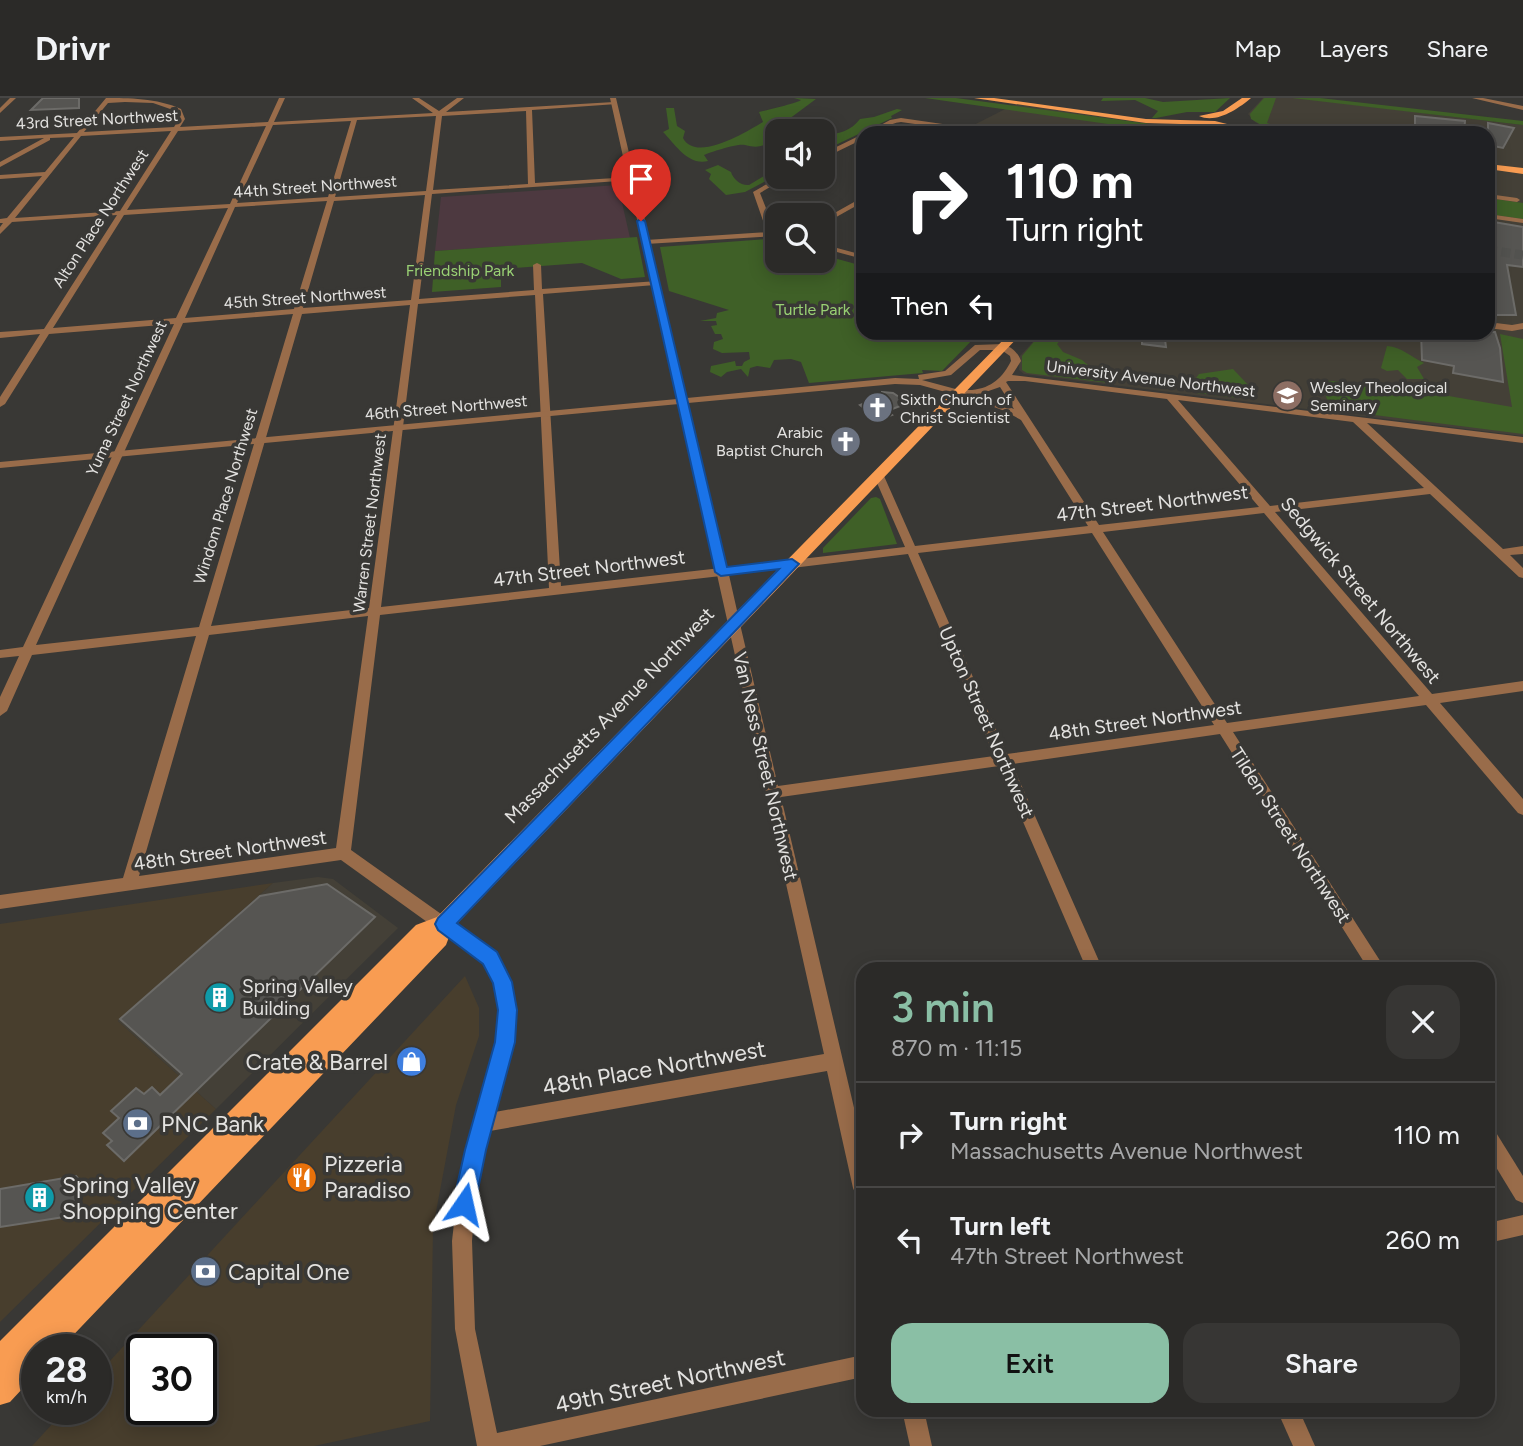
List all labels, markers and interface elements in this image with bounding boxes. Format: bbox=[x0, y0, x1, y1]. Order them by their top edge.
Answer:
text: Drivr bbox=[35, 29, 110, 68]
text: Map bbox=[1234, 34, 1281, 63]
text: Layers bbox=[1319, 34, 1388, 63]
text: Share bbox=[1426, 34, 1488, 63]
street label: 43rd Street Northwest bbox=[15, 106, 179, 133]
map controls bbox=[765, 119, 835, 273]
button: sound bbox=[765, 119, 835, 189]
street label: Alton Place Northwest bbox=[49, 145, 152, 291]
pin bbox=[611, 149, 671, 221]
text: 110 m bbox=[1006, 151, 1134, 210]
icon: right bbox=[891, 154, 982, 245]
icon: arrive bbox=[622, 160, 660, 198]
street label: 44th Street Northwest bbox=[233, 171, 398, 202]
button: search bbox=[765, 203, 835, 273]
text: Turn right bbox=[1006, 211, 1144, 249]
park label: Friendship Park bbox=[406, 261, 515, 280]
street label: 45th Street Northwest bbox=[223, 282, 387, 313]
icon: left bbox=[963, 287, 1001, 325]
text: Then bbox=[891, 290, 949, 322]
park label: Turtle Park bbox=[775, 300, 851, 319]
street label: Yuma Street Northwest bbox=[82, 318, 171, 479]
street label: University Avenue Northwest bbox=[1045, 356, 1257, 401]
place label: Wesley Theological Seminary bbox=[1310, 378, 1447, 415]
school or university icon: Wesley Theological Seminary bbox=[1270, 379, 1304, 413]
place label: Sixth Church of Christ Scientist bbox=[900, 390, 1012, 427]
street label: 46th Street Northwest bbox=[364, 391, 528, 424]
church icon: Sixth Church of Christ Scientist bbox=[860, 391, 894, 425]
street label: Windom Place Northwest bbox=[190, 406, 261, 586]
place label: Arabic Baptist Church bbox=[716, 423, 823, 460]
church icon: Arabic Baptist Church bbox=[829, 424, 863, 458]
street label: Warren Street Northwest bbox=[349, 432, 390, 614]
street label: 47th Street Northwest bbox=[1055, 480, 1249, 527]
street label: Sedgwick Street Northwest bbox=[1276, 492, 1445, 688]
street label: 47th Street Northwest bbox=[492, 545, 686, 592]
street label: Massachusetts Avenue Northwest bbox=[500, 602, 719, 828]
street label: Upton Street Northwest bbox=[934, 623, 1039, 821]
street label: Van Ness Street Northwest bbox=[728, 650, 803, 883]
street label: 48th Street Northwest bbox=[1047, 696, 1243, 745]
street label: Tilden Street Northwest bbox=[1225, 743, 1356, 927]
street label: 48th Street Northwest bbox=[132, 826, 328, 875]
place label: Spring Valley Building bbox=[242, 975, 353, 1020]
building icon: Spring Valley Building bbox=[202, 980, 236, 1014]
text: 3 min bbox=[891, 982, 995, 1033]
button: close bbox=[1386, 985, 1460, 1059]
text: 870 m · 11:15 bbox=[891, 1034, 1022, 1062]
street label: 48th Place Northwest bbox=[540, 1035, 768, 1101]
shop icon: Crate & Barrel bbox=[394, 1045, 428, 1079]
place label: Crate & Barrel bbox=[246, 1048, 388, 1076]
text: Turn right bbox=[950, 1105, 1067, 1137]
bank icon: PNC Bank bbox=[121, 1107, 155, 1141]
place label: PNC Bank bbox=[161, 1110, 265, 1138]
icon: right bbox=[891, 1116, 929, 1154]
text: 110 m bbox=[1393, 1119, 1460, 1151]
text: Massachusetts Avenue Northwest bbox=[950, 1137, 1303, 1165]
place label: Pizzeria Paradiso bbox=[324, 1150, 411, 1204]
restaurant icon: Pizzeria Paradiso bbox=[284, 1160, 318, 1194]
position arrow bbox=[427, 1167, 501, 1241]
place label: Spring Valley Shopping Center bbox=[62, 1171, 238, 1225]
building icon: Spring Valley Shopping Center bbox=[22, 1181, 56, 1215]
text: Turn left bbox=[950, 1210, 1051, 1242]
icon: left bbox=[891, 1221, 929, 1259]
text: 260 m bbox=[1386, 1224, 1460, 1256]
text: 47th Street Northwest bbox=[950, 1242, 1184, 1270]
bank icon: Capital One bbox=[188, 1255, 222, 1289]
place label: Capital One bbox=[228, 1258, 350, 1286]
button: Exit bbox=[891, 1323, 1169, 1403]
button: Share bbox=[1183, 1323, 1460, 1403]
speed limit sign: 30 bbox=[126, 1334, 217, 1425]
street label: 49th Street Northwest bbox=[552, 1343, 788, 1419]
text: 28 bbox=[46, 1349, 87, 1391]
text: km/h bbox=[46, 1386, 87, 1408]

